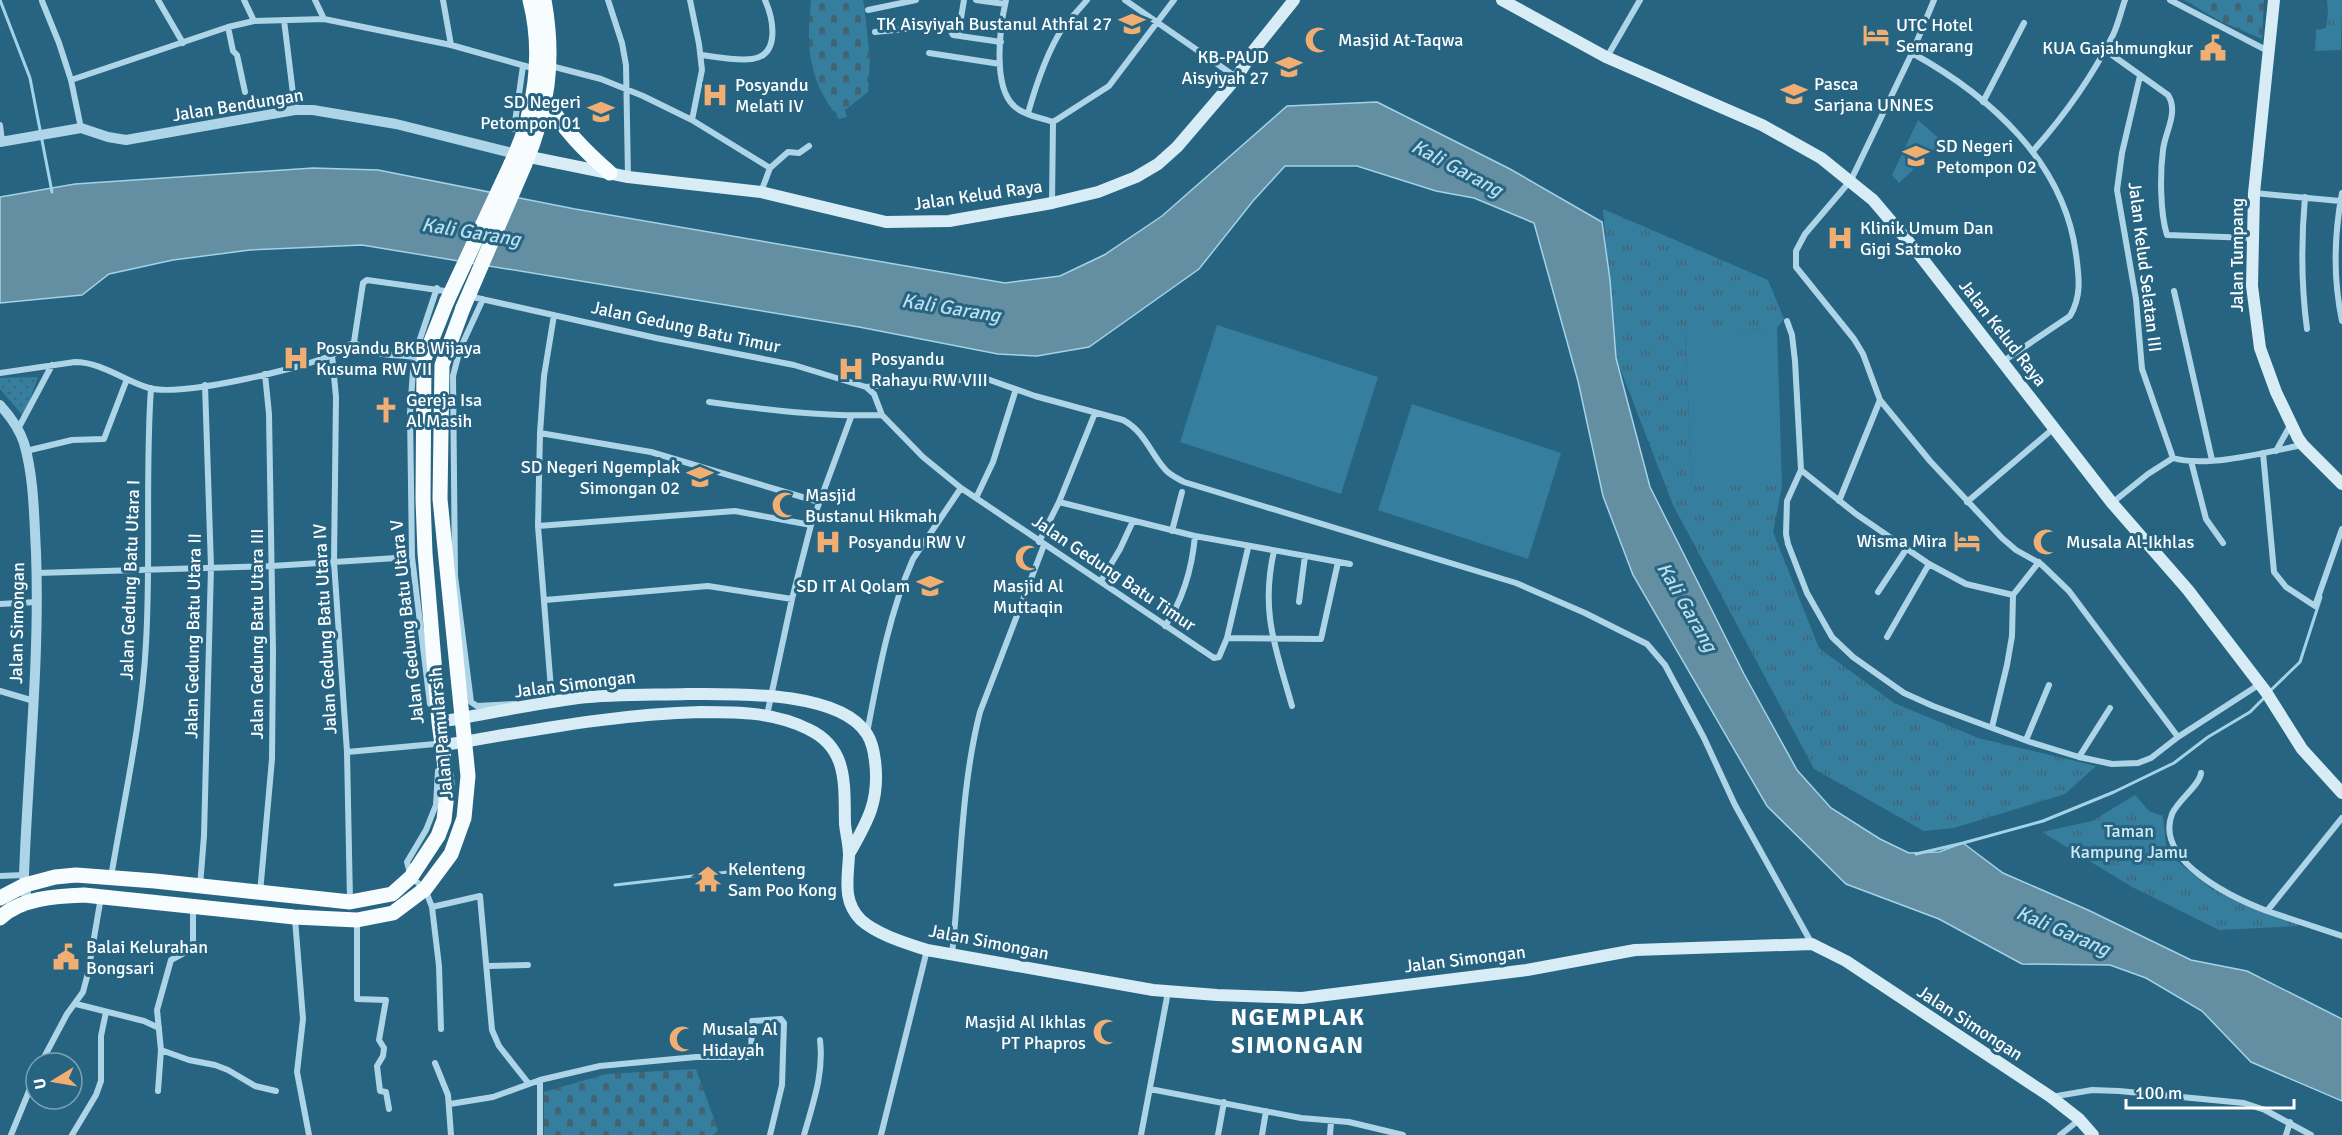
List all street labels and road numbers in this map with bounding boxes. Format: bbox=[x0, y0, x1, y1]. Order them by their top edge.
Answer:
street label: Jalan Bendungan bbox=[171, 84, 305, 126]
street label: Jalan Kelud Raya bbox=[912, 175, 1044, 215]
street label: Jalan Kelud Selatan III bbox=[2124, 181, 2166, 353]
street label: Jalan Tumpang bbox=[2226, 198, 2248, 312]
street label: Jalan Kelud Raya bbox=[1954, 275, 2052, 391]
street label: Jalan Gedung Batu Timur bbox=[589, 296, 783, 358]
street label: Jalan Gedung Batu Utara I bbox=[116, 479, 144, 681]
street label: Jalan Gedung Batu Timur bbox=[1028, 510, 1200, 636]
street label: Jalan Gedung Batu Utara V bbox=[385, 518, 429, 725]
street label: Jalan Gedung Batu Utara IV bbox=[308, 523, 342, 735]
street label: Jalan Gedung Batu Utara III bbox=[246, 528, 268, 740]
street label: Jalan Gedung Batu Utara II bbox=[180, 533, 206, 739]
street label: Jalan Simongan bbox=[5, 562, 29, 684]
street label: Jalan Pamularsih bbox=[424, 666, 458, 800]
street label: Jalan Simongan bbox=[513, 666, 637, 702]
street label: Jalan Simongan bbox=[927, 920, 1051, 964]
street label: Jalan Simongan bbox=[1403, 941, 1527, 977]
street label: Jalan Simongan bbox=[1913, 981, 2027, 1065]

